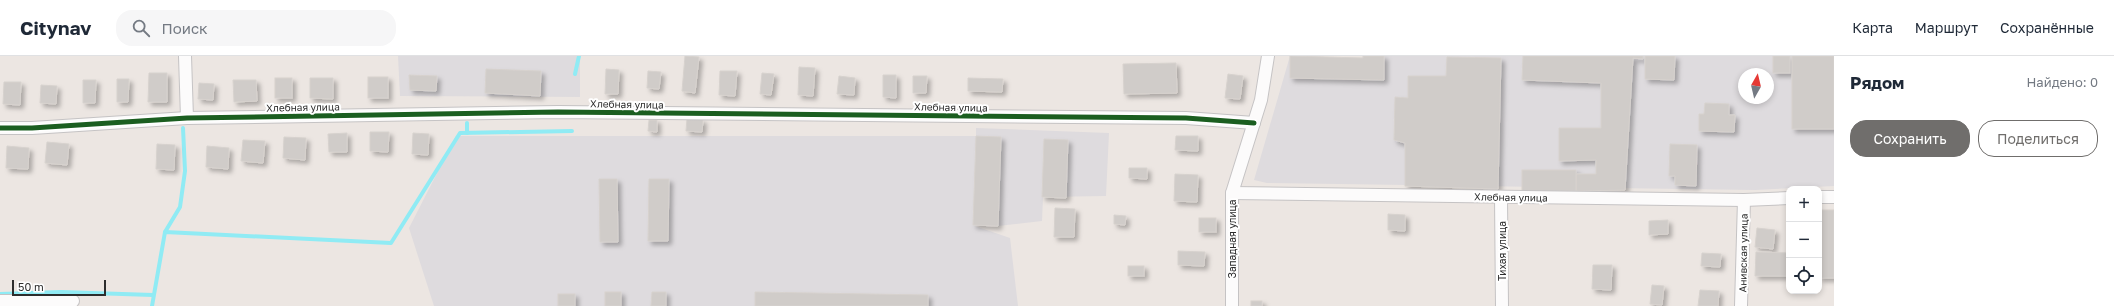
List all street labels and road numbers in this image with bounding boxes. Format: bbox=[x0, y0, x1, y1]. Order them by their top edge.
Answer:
street label: Хлебная улица bbox=[590, 97, 664, 111]
street label: Хлебная улица bbox=[266, 100, 340, 114]
street label: Хлебная улица bbox=[914, 100, 988, 114]
street label: Хлебная улица bbox=[1474, 190, 1548, 204]
street label: Западная улица bbox=[1226, 200, 1238, 279]
street label: Анивская улица bbox=[1736, 213, 1750, 293]
street label: Тихая улица bbox=[1496, 221, 1508, 281]

